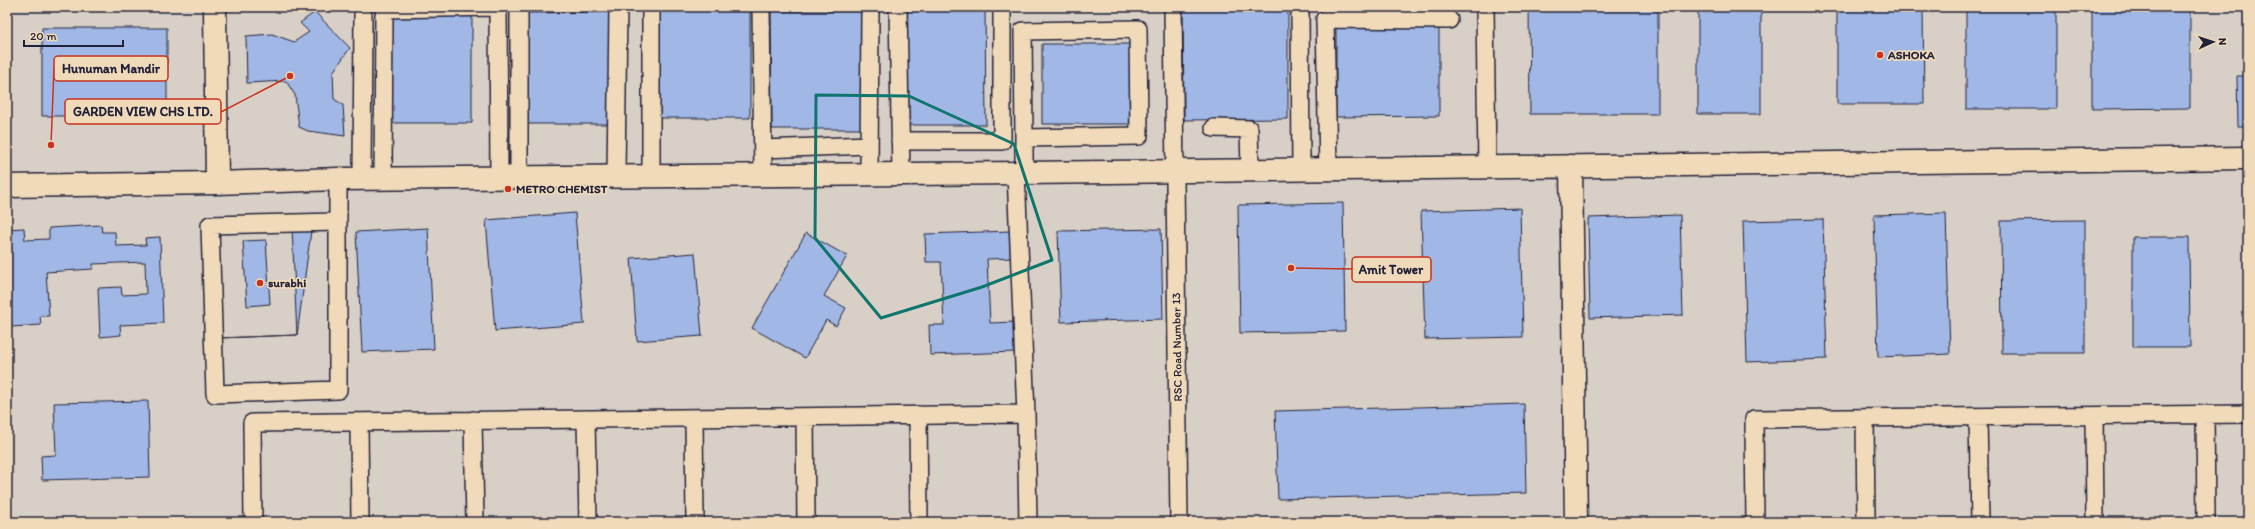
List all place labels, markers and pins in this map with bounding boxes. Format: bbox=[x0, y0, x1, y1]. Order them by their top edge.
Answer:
place label: ASHOKA bbox=[1887, 48, 1935, 62]
marker: ASHOKA bbox=[1875, 50, 1885, 60]
callout: Hunuman Mandir bbox=[54, 56, 168, 81]
callout: GARDEN VIEW CHS LTD. bbox=[65, 99, 221, 124]
place label: METRO CHEMIST bbox=[516, 182, 608, 196]
marker: METRO CHEMIST bbox=[503, 184, 513, 194]
callout: Amit Tower bbox=[1352, 257, 1431, 282]
place label: surabhi bbox=[268, 276, 306, 290]
marker: surabhi bbox=[255, 278, 265, 288]

